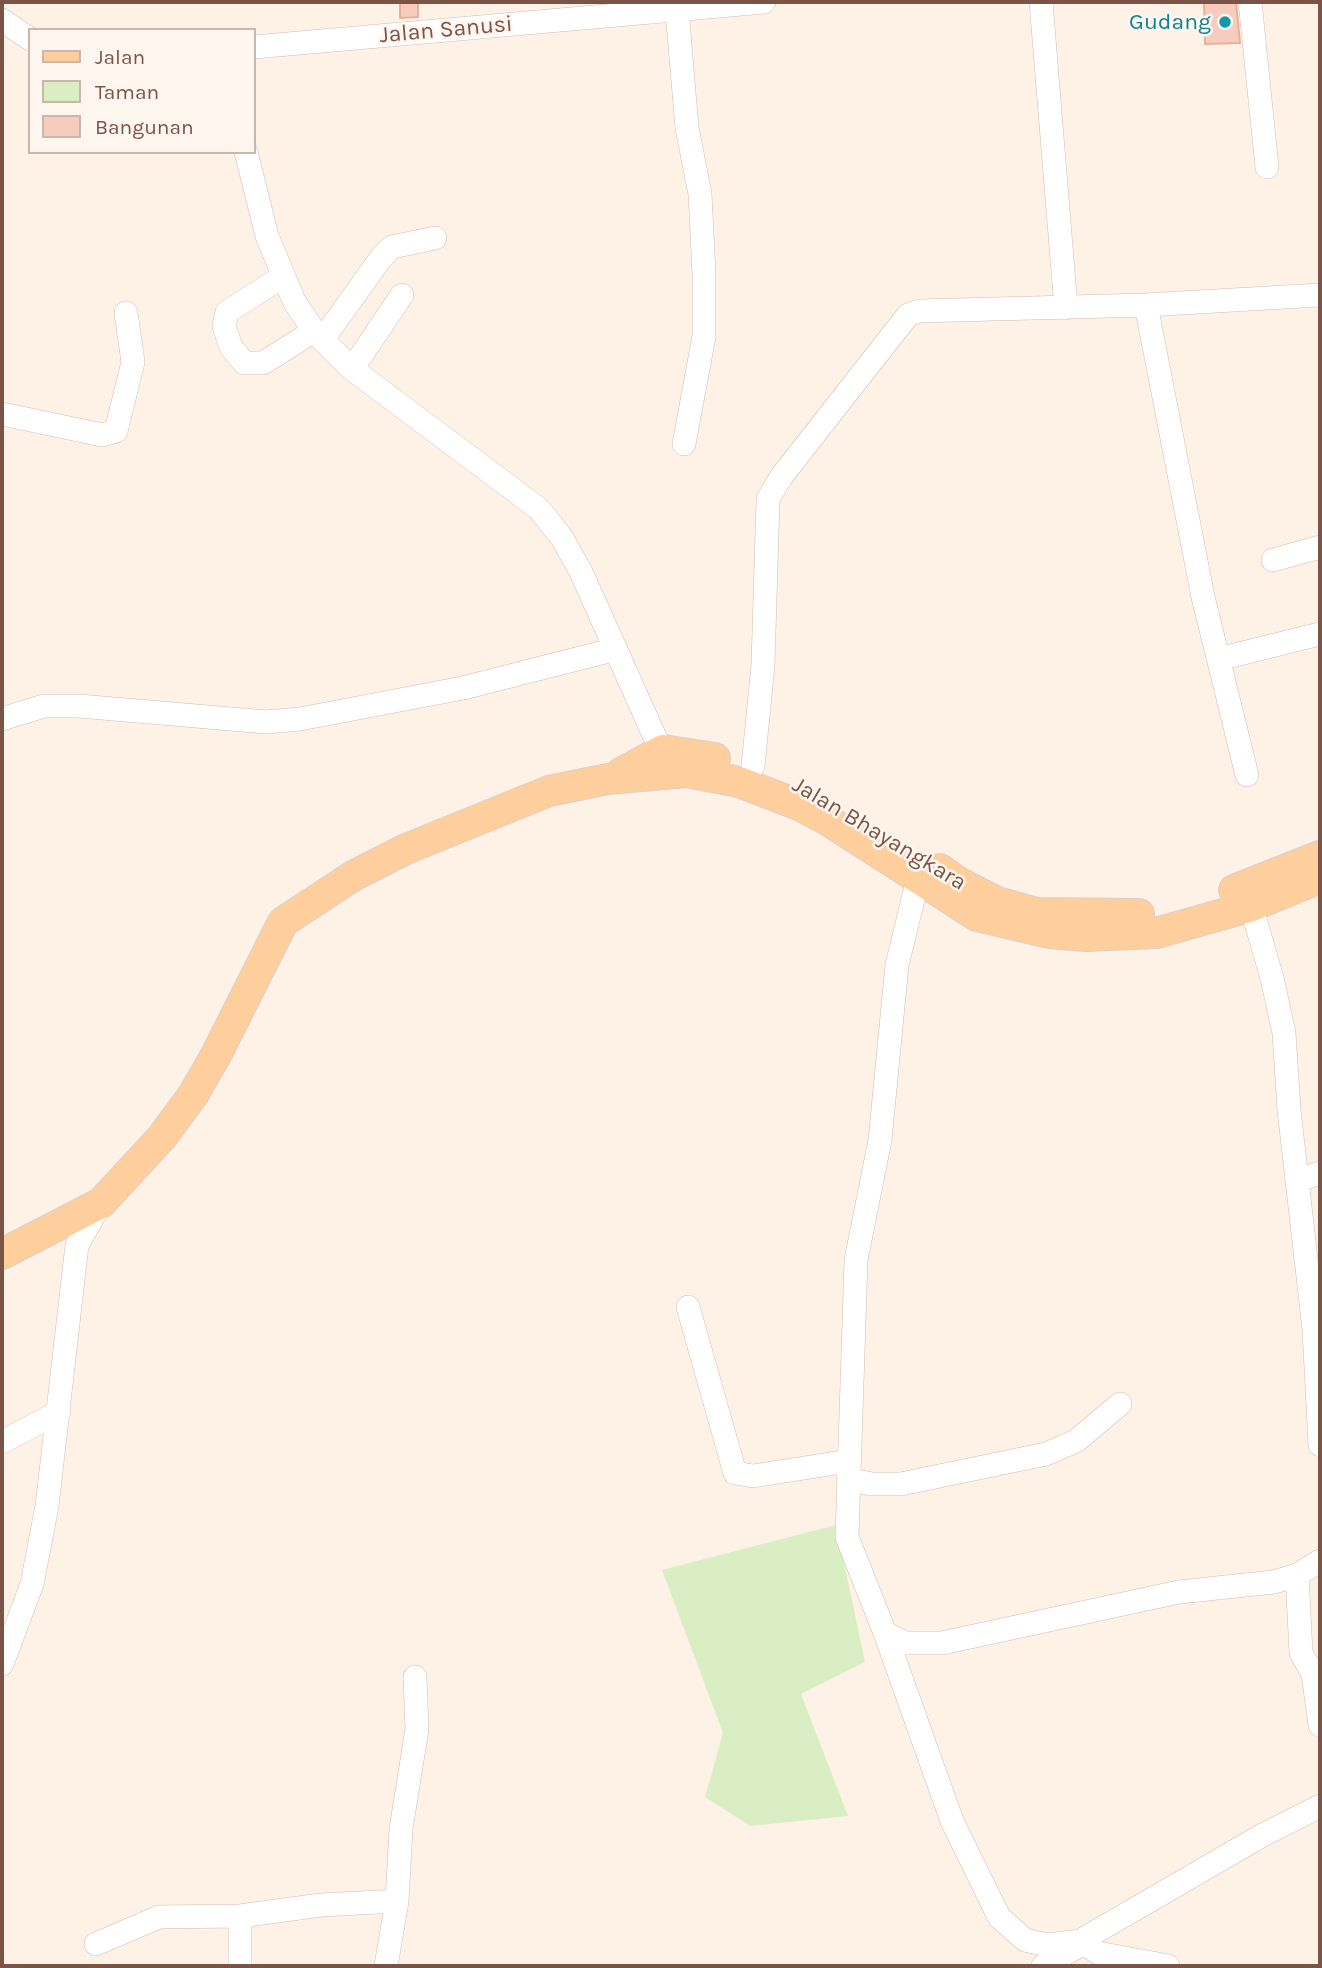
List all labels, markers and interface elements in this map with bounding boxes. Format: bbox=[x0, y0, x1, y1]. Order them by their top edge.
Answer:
place label: Gudang bbox=[1129, 8, 1211, 36]
street label: Jalan Sanusi bbox=[378, 10, 514, 50]
marker: Gudang bbox=[1217, 14, 1233, 30]
legend bbox=[28, 28, 256, 154]
text: Jalan bbox=[95, 45, 145, 69]
text: Taman bbox=[95, 80, 159, 104]
text: Bangunan bbox=[95, 115, 194, 139]
street label: Jalan Bhayangkara bbox=[787, 771, 971, 897]

